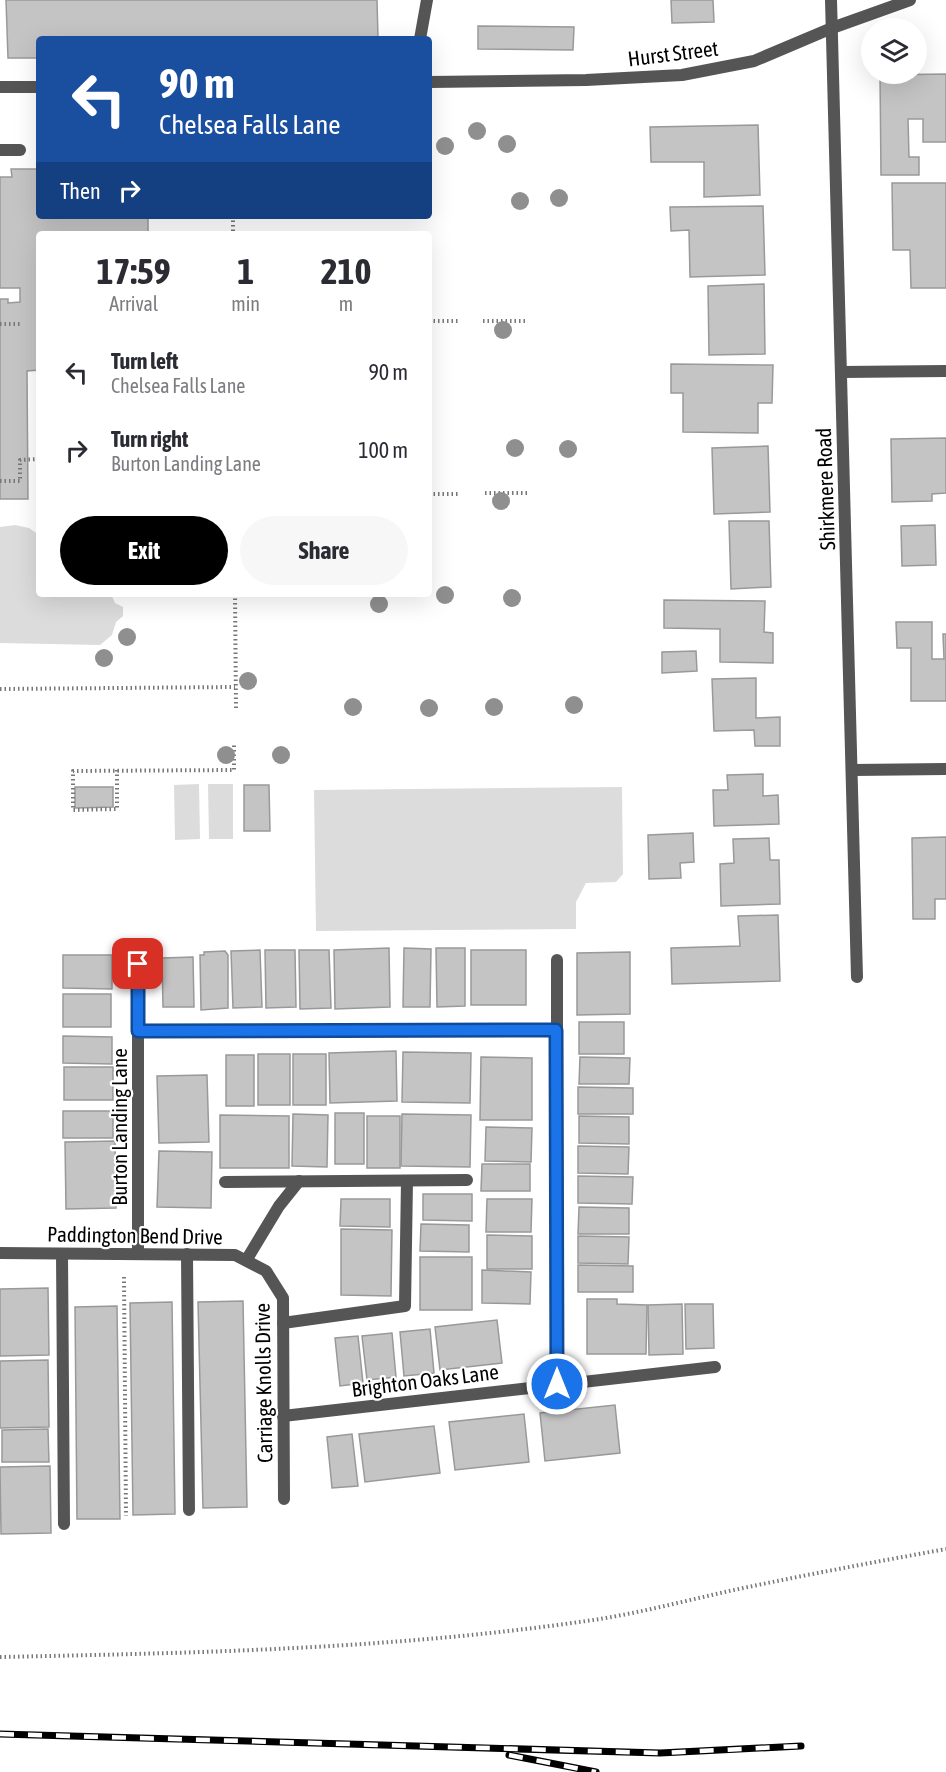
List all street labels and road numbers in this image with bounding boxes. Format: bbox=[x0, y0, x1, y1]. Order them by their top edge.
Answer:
street label: Hurst Street bbox=[626, 36, 720, 70]
street label: Shirkmere Road bbox=[811, 427, 839, 551]
street label: Burton Landing Lane bbox=[107, 1048, 131, 1206]
street label: Paddington Bend Drive bbox=[47, 1221, 223, 1249]
street label: Carriage Knolls Drive bbox=[250, 1303, 276, 1463]
street label: Brighton Oaks Lane bbox=[350, 1359, 500, 1401]

